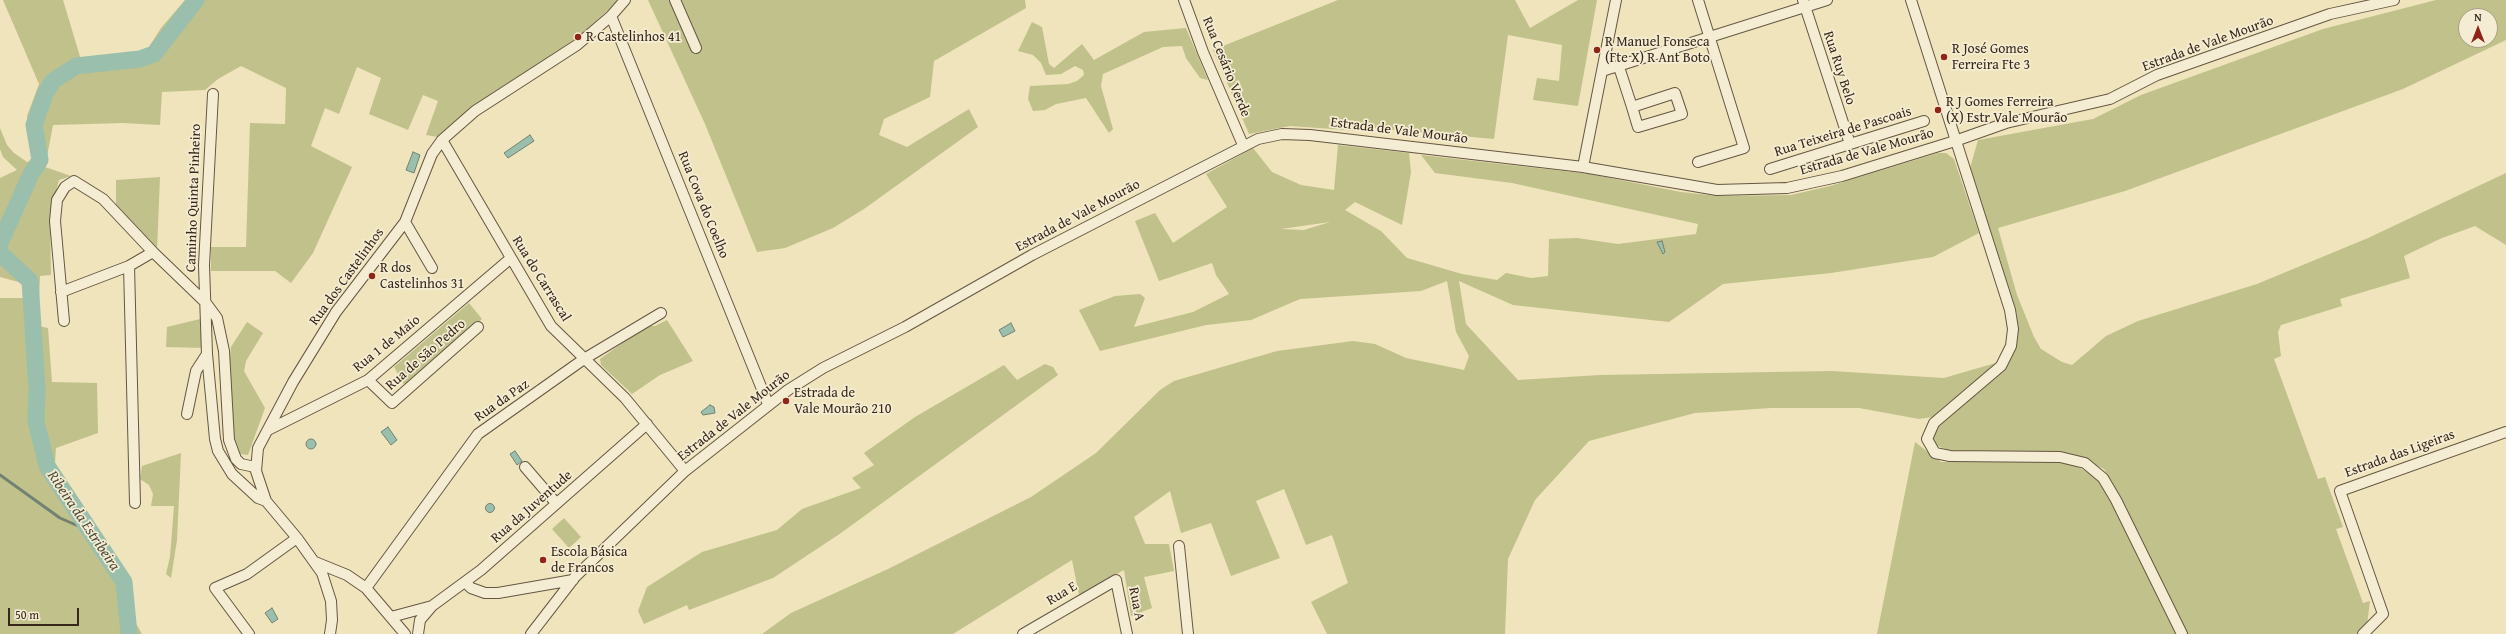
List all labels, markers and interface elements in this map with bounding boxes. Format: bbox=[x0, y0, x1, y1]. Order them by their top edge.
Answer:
north arrow bbox=[2458, 8, 2498, 48]
text: N bbox=[2474, 9, 2482, 25]
street label: Estrada de Vale Mourão bbox=[2140, 12, 2276, 76]
street label: Rua Cesário Verde bbox=[1198, 15, 1254, 119]
place label: R Castelinhos 41 bbox=[586, 29, 681, 45]
street label: Rua Ruy Belo bbox=[1819, 29, 1859, 107]
marker: R Castelinhos 41 bbox=[573, 32, 583, 42]
place label: R Manuel Fonseca (Fte X) R Ant Boto bbox=[1605, 34, 1710, 66]
place label: R José Gomes Ferreira Fte 3 bbox=[1952, 41, 2030, 74]
marker: R Manuel Fonseca (Fte X) R Ant Boto bbox=[1592, 45, 1602, 55]
marker: R José Gomes Ferreira Fte 3 bbox=[1939, 52, 1949, 62]
place label: R J Gomes Ferreira (X) Estr Vale Mourão bbox=[1946, 94, 2067, 126]
street label: Rua Teixeira de Pascoais bbox=[1773, 103, 1913, 161]
marker: R J Gomes Ferreira (X) Estr Vale Mourão bbox=[1933, 105, 1943, 115]
street label: Estrada de Vale Mourão bbox=[1329, 114, 1469, 148]
street label: Caminho Quinta Pinheiro bbox=[183, 124, 205, 272]
street label: Estrada de Vale Mourão bbox=[1798, 125, 1936, 179]
street label: Rua Cova do Coelho bbox=[674, 149, 732, 261]
street label: Estrada de Vale Mourão bbox=[1013, 176, 1143, 256]
street label: Rua dos Castelinhos bbox=[306, 225, 388, 329]
street label: Rua do Carrascal bbox=[508, 233, 574, 325]
place label: R dos Castelinhos 31 bbox=[380, 260, 464, 292]
marker: R dos Castelinhos 31 bbox=[367, 271, 377, 281]
street label: Rua 1 de Maio bbox=[350, 312, 424, 376]
street label: Rua de São Pedro bbox=[383, 316, 469, 394]
street label: Estrada de Vale Mourão bbox=[674, 367, 794, 465]
street label: Rua da Paz bbox=[471, 376, 533, 426]
place label: Estrada de Vale Mourão 210 bbox=[794, 385, 892, 418]
marker: Estrada de Vale Mourão 210 bbox=[781, 396, 791, 406]
street label: Estrada das Ligeiras bbox=[2343, 426, 2457, 482]
street label: Rua da Juventude bbox=[488, 467, 576, 547]
water label: Ribeira da Estribeira bbox=[43, 468, 123, 574]
place label: Escola Básica de Francos bbox=[551, 544, 627, 576]
marker: Escola Básica de Francos bbox=[538, 555, 548, 565]
street label: Rua E bbox=[1044, 578, 1080, 610]
street label: Rua A bbox=[1125, 586, 1147, 622]
scale bar bbox=[10, 600, 81, 626]
text: 50 m bbox=[15, 606, 39, 623]

